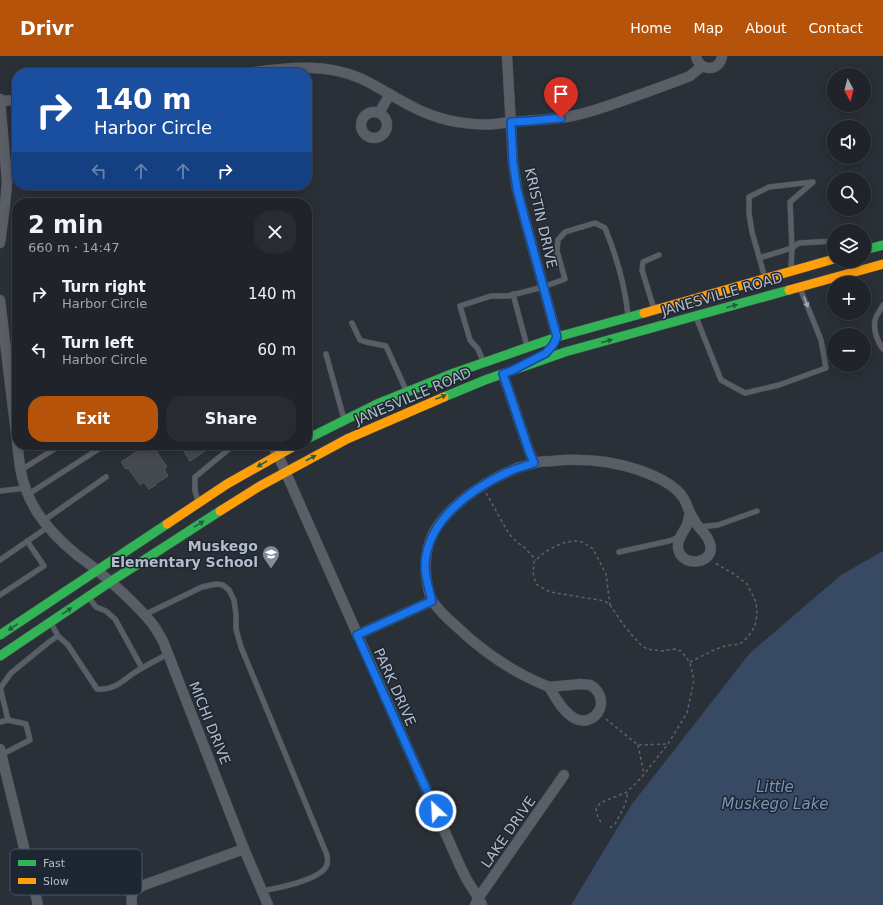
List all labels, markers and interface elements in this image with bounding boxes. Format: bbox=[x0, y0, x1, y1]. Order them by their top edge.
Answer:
text: Drivr bbox=[20, 17, 73, 39]
text: Home bbox=[630, 20, 672, 36]
text: Map bbox=[694, 20, 723, 36]
text: About bbox=[745, 20, 787, 36]
text: Contact bbox=[809, 20, 863, 36]
north arrow bbox=[827, 68, 871, 112]
map controls bbox=[827, 68, 871, 372]
pin bbox=[544, 77, 578, 118]
text: 140 m bbox=[94, 83, 191, 116]
icon: arrive bbox=[550, 83, 572, 105]
icon: right bbox=[28, 84, 80, 136]
text: Harbor Circle bbox=[94, 117, 212, 138]
button: sound bbox=[827, 120, 871, 164]
icon: left bbox=[88, 160, 110, 182]
icon: ahead bbox=[130, 160, 152, 182]
icon: ahead bbox=[172, 160, 194, 182]
icon: right bbox=[214, 160, 236, 182]
street label: KRISTIN DRIVE bbox=[522, 166, 560, 270]
button: search bbox=[827, 172, 871, 216]
text: 2 min bbox=[28, 211, 103, 239]
button: close bbox=[254, 211, 296, 253]
button: layers bbox=[827, 224, 871, 268]
text: 660 m · 14:47 bbox=[28, 240, 119, 255]
street label: JANESVILLE ROAD bbox=[659, 269, 784, 319]
button: + bbox=[827, 276, 871, 320]
text: Turn right bbox=[62, 278, 146, 296]
icon: right bbox=[28, 283, 50, 305]
text: 140 m bbox=[248, 285, 296, 303]
text: Harbor Circle bbox=[62, 296, 147, 311]
one-way arrow bbox=[803, 297, 809, 308]
one-way arrow bbox=[726, 302, 738, 308]
button: − bbox=[827, 328, 871, 372]
text: Turn left bbox=[62, 334, 134, 352]
one-way arrow bbox=[601, 337, 613, 343]
icon: left bbox=[28, 339, 50, 361]
text: 60 m bbox=[258, 341, 296, 359]
text: Harbor Circle bbox=[62, 352, 147, 367]
street label: JANESVILLE ROAD bbox=[351, 364, 474, 428]
one-way arrow bbox=[436, 394, 448, 400]
button: Exit bbox=[28, 396, 158, 442]
button: Share bbox=[166, 396, 296, 442]
one-way arrow bbox=[305, 455, 317, 462]
one-way arrow bbox=[256, 460, 268, 467]
one-way arrow bbox=[194, 520, 204, 528]
place label: Muskego Elementary School bbox=[111, 538, 258, 570]
school or university icon: Muskego Elementary School bbox=[261, 544, 281, 569]
one-way arrow bbox=[62, 607, 72, 615]
one-way arrow bbox=[8, 623, 18, 631]
street label: PARK DRIVE bbox=[371, 646, 419, 728]
street label: MICHI DRIVE bbox=[186, 679, 234, 767]
water label: Little Muskego Lake bbox=[721, 778, 829, 813]
position arrow bbox=[415, 790, 457, 832]
street label: LAKE DRIVE bbox=[478, 793, 538, 871]
legend bbox=[10, 849, 142, 895]
text: Fast bbox=[43, 857, 66, 870]
text: Slow bbox=[43, 875, 69, 888]

